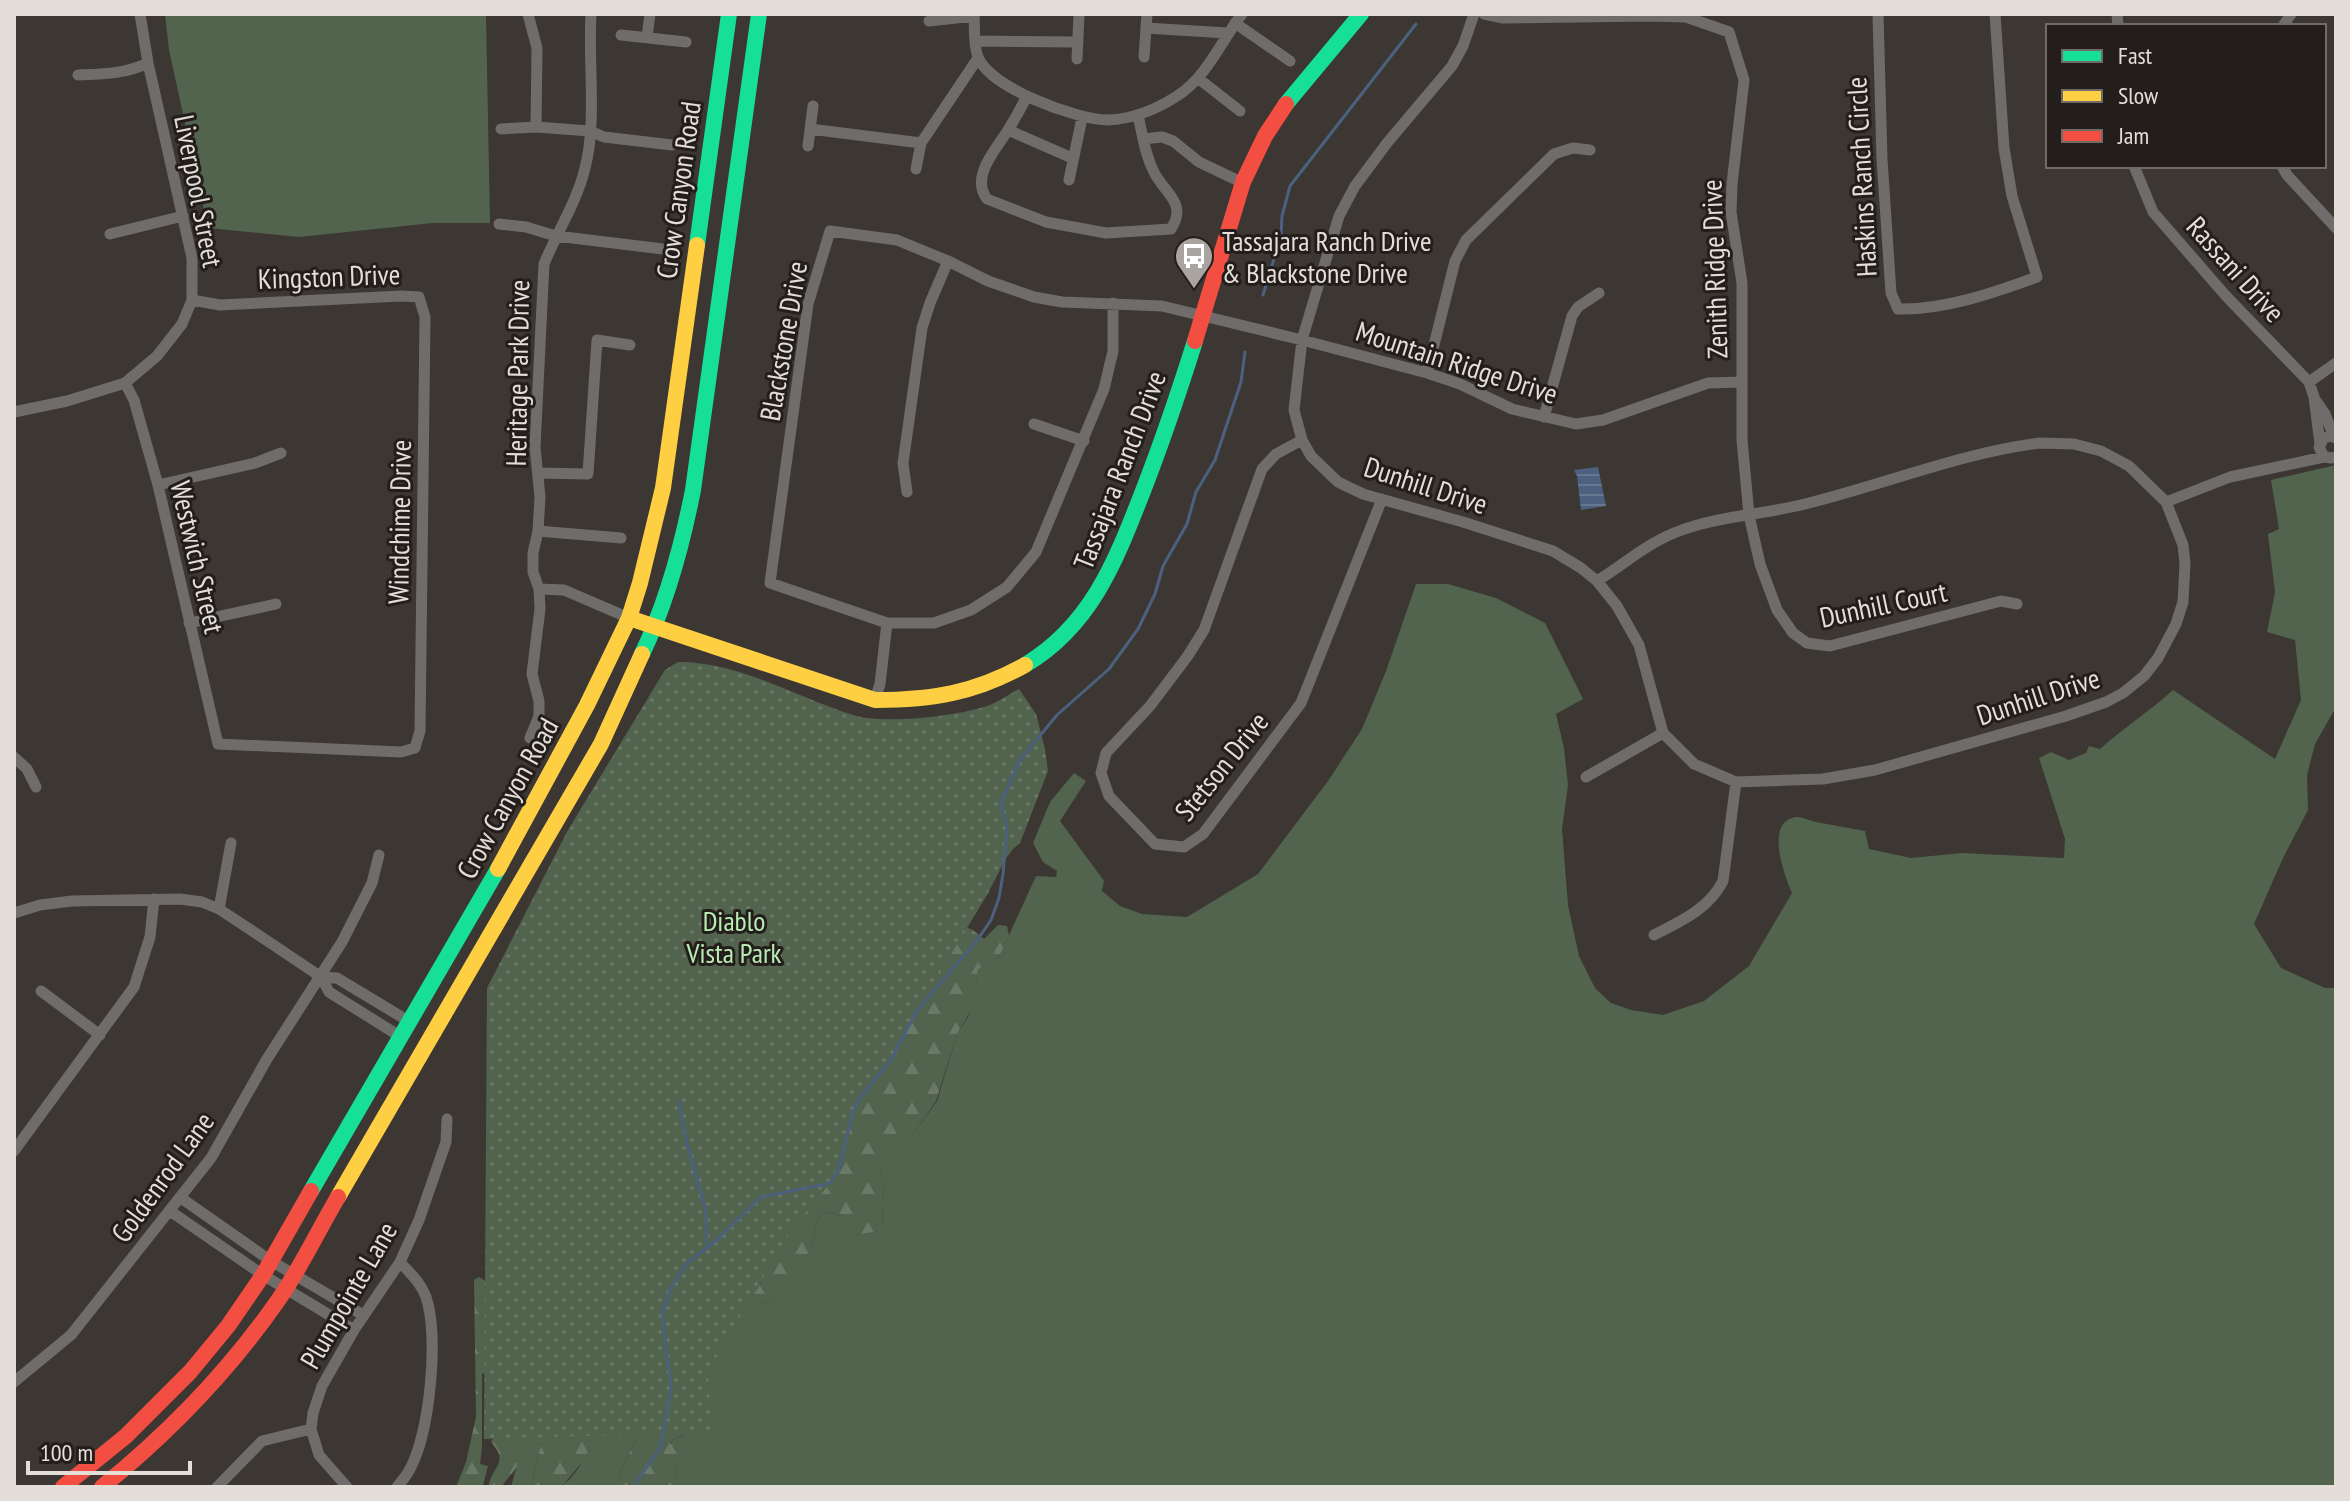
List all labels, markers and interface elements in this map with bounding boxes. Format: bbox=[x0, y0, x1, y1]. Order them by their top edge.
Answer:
legend bbox=[2046, 24, 2326, 168]
text: Fast bbox=[2118, 40, 2153, 71]
street label: Haskins Ranch Circle bbox=[1837, 76, 1885, 278]
text: Slow bbox=[2118, 80, 2159, 111]
street label: Crow Canyon Road bbox=[647, 99, 709, 281]
street label: Liverpool Street bbox=[166, 112, 232, 271]
text: Jam bbox=[2117, 120, 2149, 151]
street label: Zenith Ridge Drive bbox=[1692, 179, 1736, 359]
street label: Rassani Drive bbox=[2179, 208, 2293, 330]
place label: Tassajara Ranch Drive & Blackstone Drive bbox=[1222, 222, 1432, 291]
bus stop icon: Tassajara Ranch Drive & Blackstone Drive bbox=[1173, 235, 1215, 290]
street label: Kingston Drive bbox=[257, 255, 401, 297]
street label: Blackstone Drive bbox=[751, 258, 815, 424]
street label: Heritage Park Drive bbox=[497, 279, 537, 467]
street label: Mountain Ridge Drive bbox=[1352, 312, 1562, 412]
street label: Tassajara Ranch Drive bbox=[1064, 366, 1174, 574]
street label: Windchime Drive bbox=[379, 440, 419, 604]
street label: Dunhill Drive bbox=[1360, 448, 1492, 522]
street label: Westwich Street bbox=[163, 477, 234, 637]
street label: Dunhill Court bbox=[1816, 572, 1950, 635]
street label: Dunhill Drive bbox=[1972, 659, 2104, 733]
street label: Stetson Drive bbox=[1166, 704, 1276, 828]
street label: Crow Canyon Road bbox=[448, 711, 566, 885]
park label: Diablo Vista Park bbox=[686, 902, 782, 971]
street label: Goldenrod Lane bbox=[102, 1104, 222, 1250]
street label: Plumpointe Lane bbox=[291, 1215, 405, 1375]
scale bar bbox=[28, 1425, 190, 1475]
text: 100 m bbox=[40, 1437, 93, 1468]

